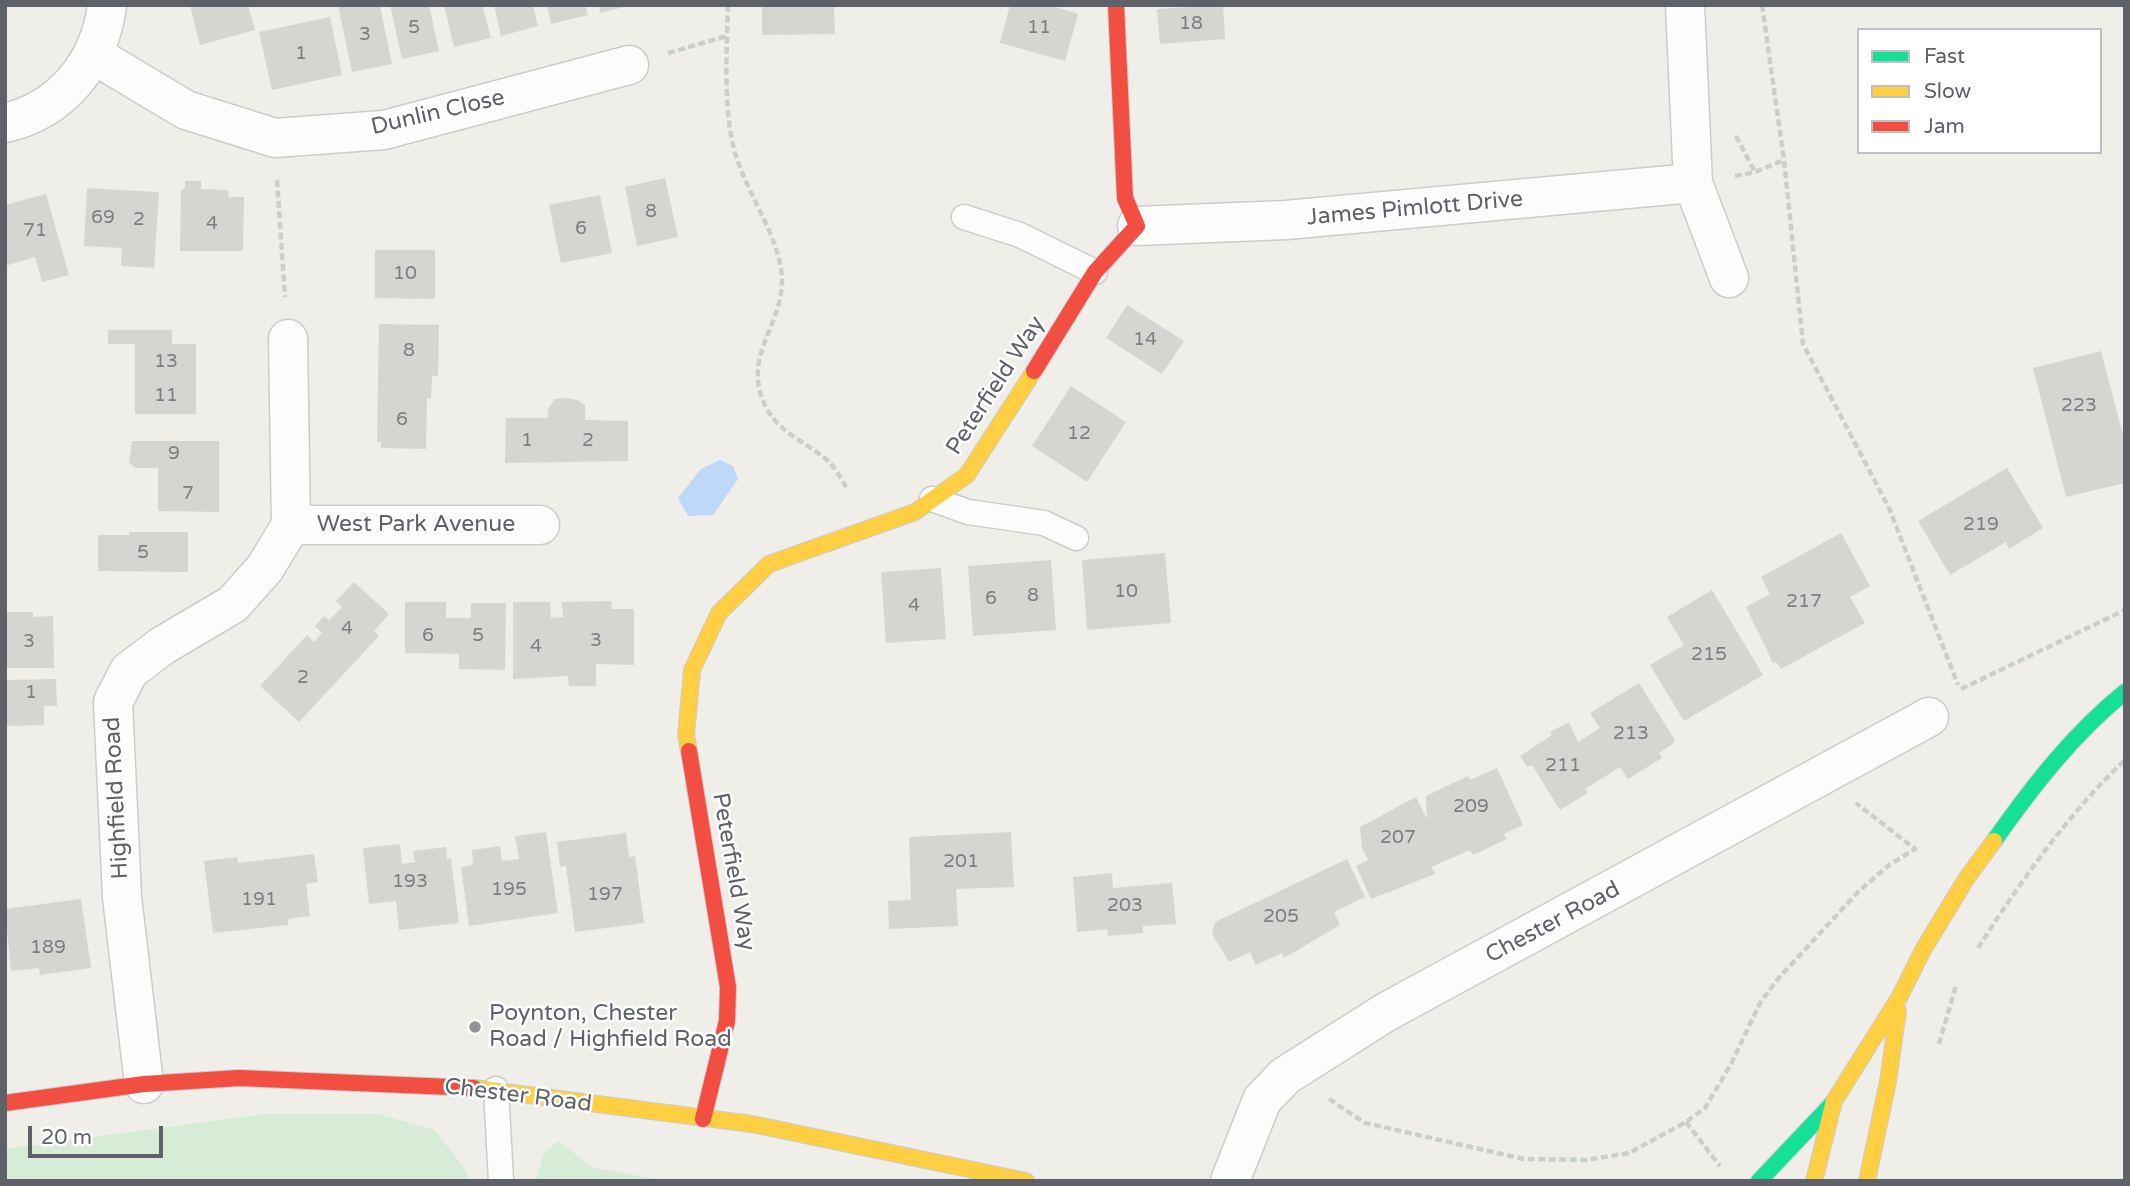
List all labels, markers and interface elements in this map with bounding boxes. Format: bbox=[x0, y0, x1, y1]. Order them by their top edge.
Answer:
house number: 18 bbox=[1179, 13, 1203, 35]
house number: 5 bbox=[408, 17, 420, 39]
house number: 11 bbox=[1027, 17, 1051, 39]
house number: 3 bbox=[359, 24, 371, 46]
legend bbox=[1857, 28, 2102, 154]
house number: 1 bbox=[295, 43, 307, 65]
text: Fast bbox=[1924, 44, 1965, 69]
text: Slow bbox=[1924, 79, 1971, 104]
street label: Dunlin Close bbox=[368, 84, 508, 142]
text: Jam bbox=[1924, 114, 1965, 139]
street label: James Pimlott Drive bbox=[1306, 186, 1524, 232]
house number: 8 bbox=[645, 201, 657, 223]
house number: 69 bbox=[91, 207, 115, 229]
house number: 2 bbox=[133, 209, 145, 231]
house number: 4 bbox=[206, 213, 218, 235]
house number: 6 bbox=[575, 218, 587, 240]
house number: 71 bbox=[23, 220, 47, 242]
house number: 10 bbox=[393, 263, 417, 285]
street label: Peterfield Way bbox=[941, 311, 1051, 461]
house number: 14 bbox=[1133, 329, 1157, 351]
house number: 8 bbox=[403, 340, 415, 362]
house number: 13 bbox=[154, 351, 178, 373]
house number: 11 bbox=[154, 385, 178, 407]
house number: 223 bbox=[2061, 395, 2097, 417]
house number: 6 bbox=[396, 409, 408, 431]
house number: 12 bbox=[1067, 423, 1091, 445]
house number: 1 bbox=[521, 430, 533, 452]
house number: 2 bbox=[582, 430, 594, 452]
house number: 9 bbox=[168, 443, 180, 465]
house number: 7 bbox=[182, 483, 194, 505]
street label: West Park Avenue bbox=[317, 511, 515, 539]
house number: 219 bbox=[1963, 514, 1999, 536]
house number: 5 bbox=[137, 542, 149, 564]
house number: 10 bbox=[1114, 581, 1138, 603]
house number: 8 bbox=[1027, 585, 1039, 607]
house number: 6 bbox=[985, 588, 997, 610]
house number: 217 bbox=[1786, 591, 1822, 613]
house number: 4 bbox=[908, 595, 920, 617]
house number: 4 bbox=[341, 618, 353, 640]
house number: 6 bbox=[422, 625, 434, 647]
house number: 5 bbox=[472, 625, 484, 647]
house number: 3 bbox=[590, 630, 602, 652]
house number: 3 bbox=[23, 631, 35, 653]
house number: 4 bbox=[530, 636, 542, 658]
house number: 215 bbox=[1691, 644, 1727, 666]
house number: 2 bbox=[297, 667, 309, 689]
house number: 1 bbox=[25, 682, 37, 704]
street label: Highfield Road bbox=[99, 716, 135, 880]
house number: 213 bbox=[1613, 723, 1649, 745]
house number: 211 bbox=[1545, 755, 1581, 777]
street label: Peterfield Way bbox=[706, 791, 760, 953]
house number: 209 bbox=[1453, 796, 1489, 818]
house number: 207 bbox=[1380, 827, 1416, 849]
house number: 201 bbox=[943, 851, 979, 873]
house number: 193 bbox=[392, 871, 428, 893]
street label: Chester Road bbox=[1481, 876, 1625, 970]
house number: 195 bbox=[491, 879, 527, 901]
house number: 197 bbox=[587, 884, 623, 906]
house number: 191 bbox=[241, 889, 277, 911]
house number: 203 bbox=[1107, 895, 1143, 917]
house number: 205 bbox=[1263, 906, 1299, 928]
house number: 189 bbox=[30, 937, 66, 959]
place label: Poynton, Chester Road / Highfield Road bbox=[489, 1000, 732, 1054]
marker: Poynton, Chester Road / Highfield Road bbox=[467, 1019, 483, 1035]
street label: Chester Road bbox=[443, 1073, 593, 1119]
scale bar bbox=[32, 1112, 166, 1156]
text: 20 m bbox=[41, 1125, 92, 1150]

